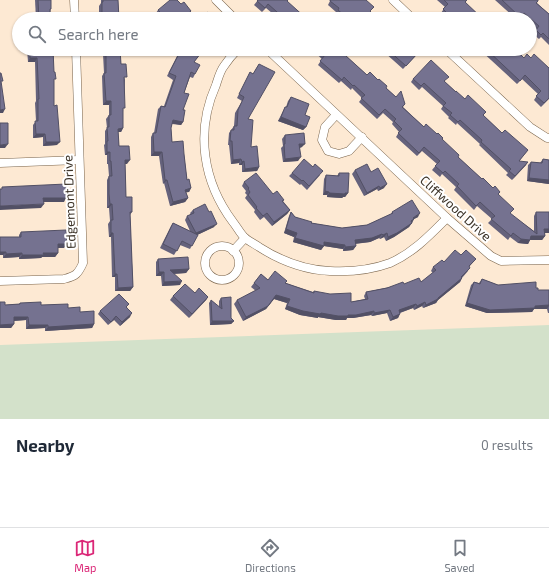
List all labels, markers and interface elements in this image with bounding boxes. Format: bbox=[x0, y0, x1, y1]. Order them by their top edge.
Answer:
search box bbox=[12, 12, 537, 56]
icon: search bbox=[26, 23, 48, 45]
text: Search here bbox=[58, 25, 139, 43]
street label: Edgemont Drive bbox=[59, 155, 79, 249]
street label: Cliffwood Drive bbox=[417, 172, 495, 244]
text: Nearby bbox=[16, 435, 74, 455]
text: 0 results bbox=[481, 437, 533, 453]
tab: Map bbox=[74, 537, 96, 574]
tab: Directions bbox=[245, 537, 296, 574]
tab: Saved bbox=[444, 537, 475, 574]

